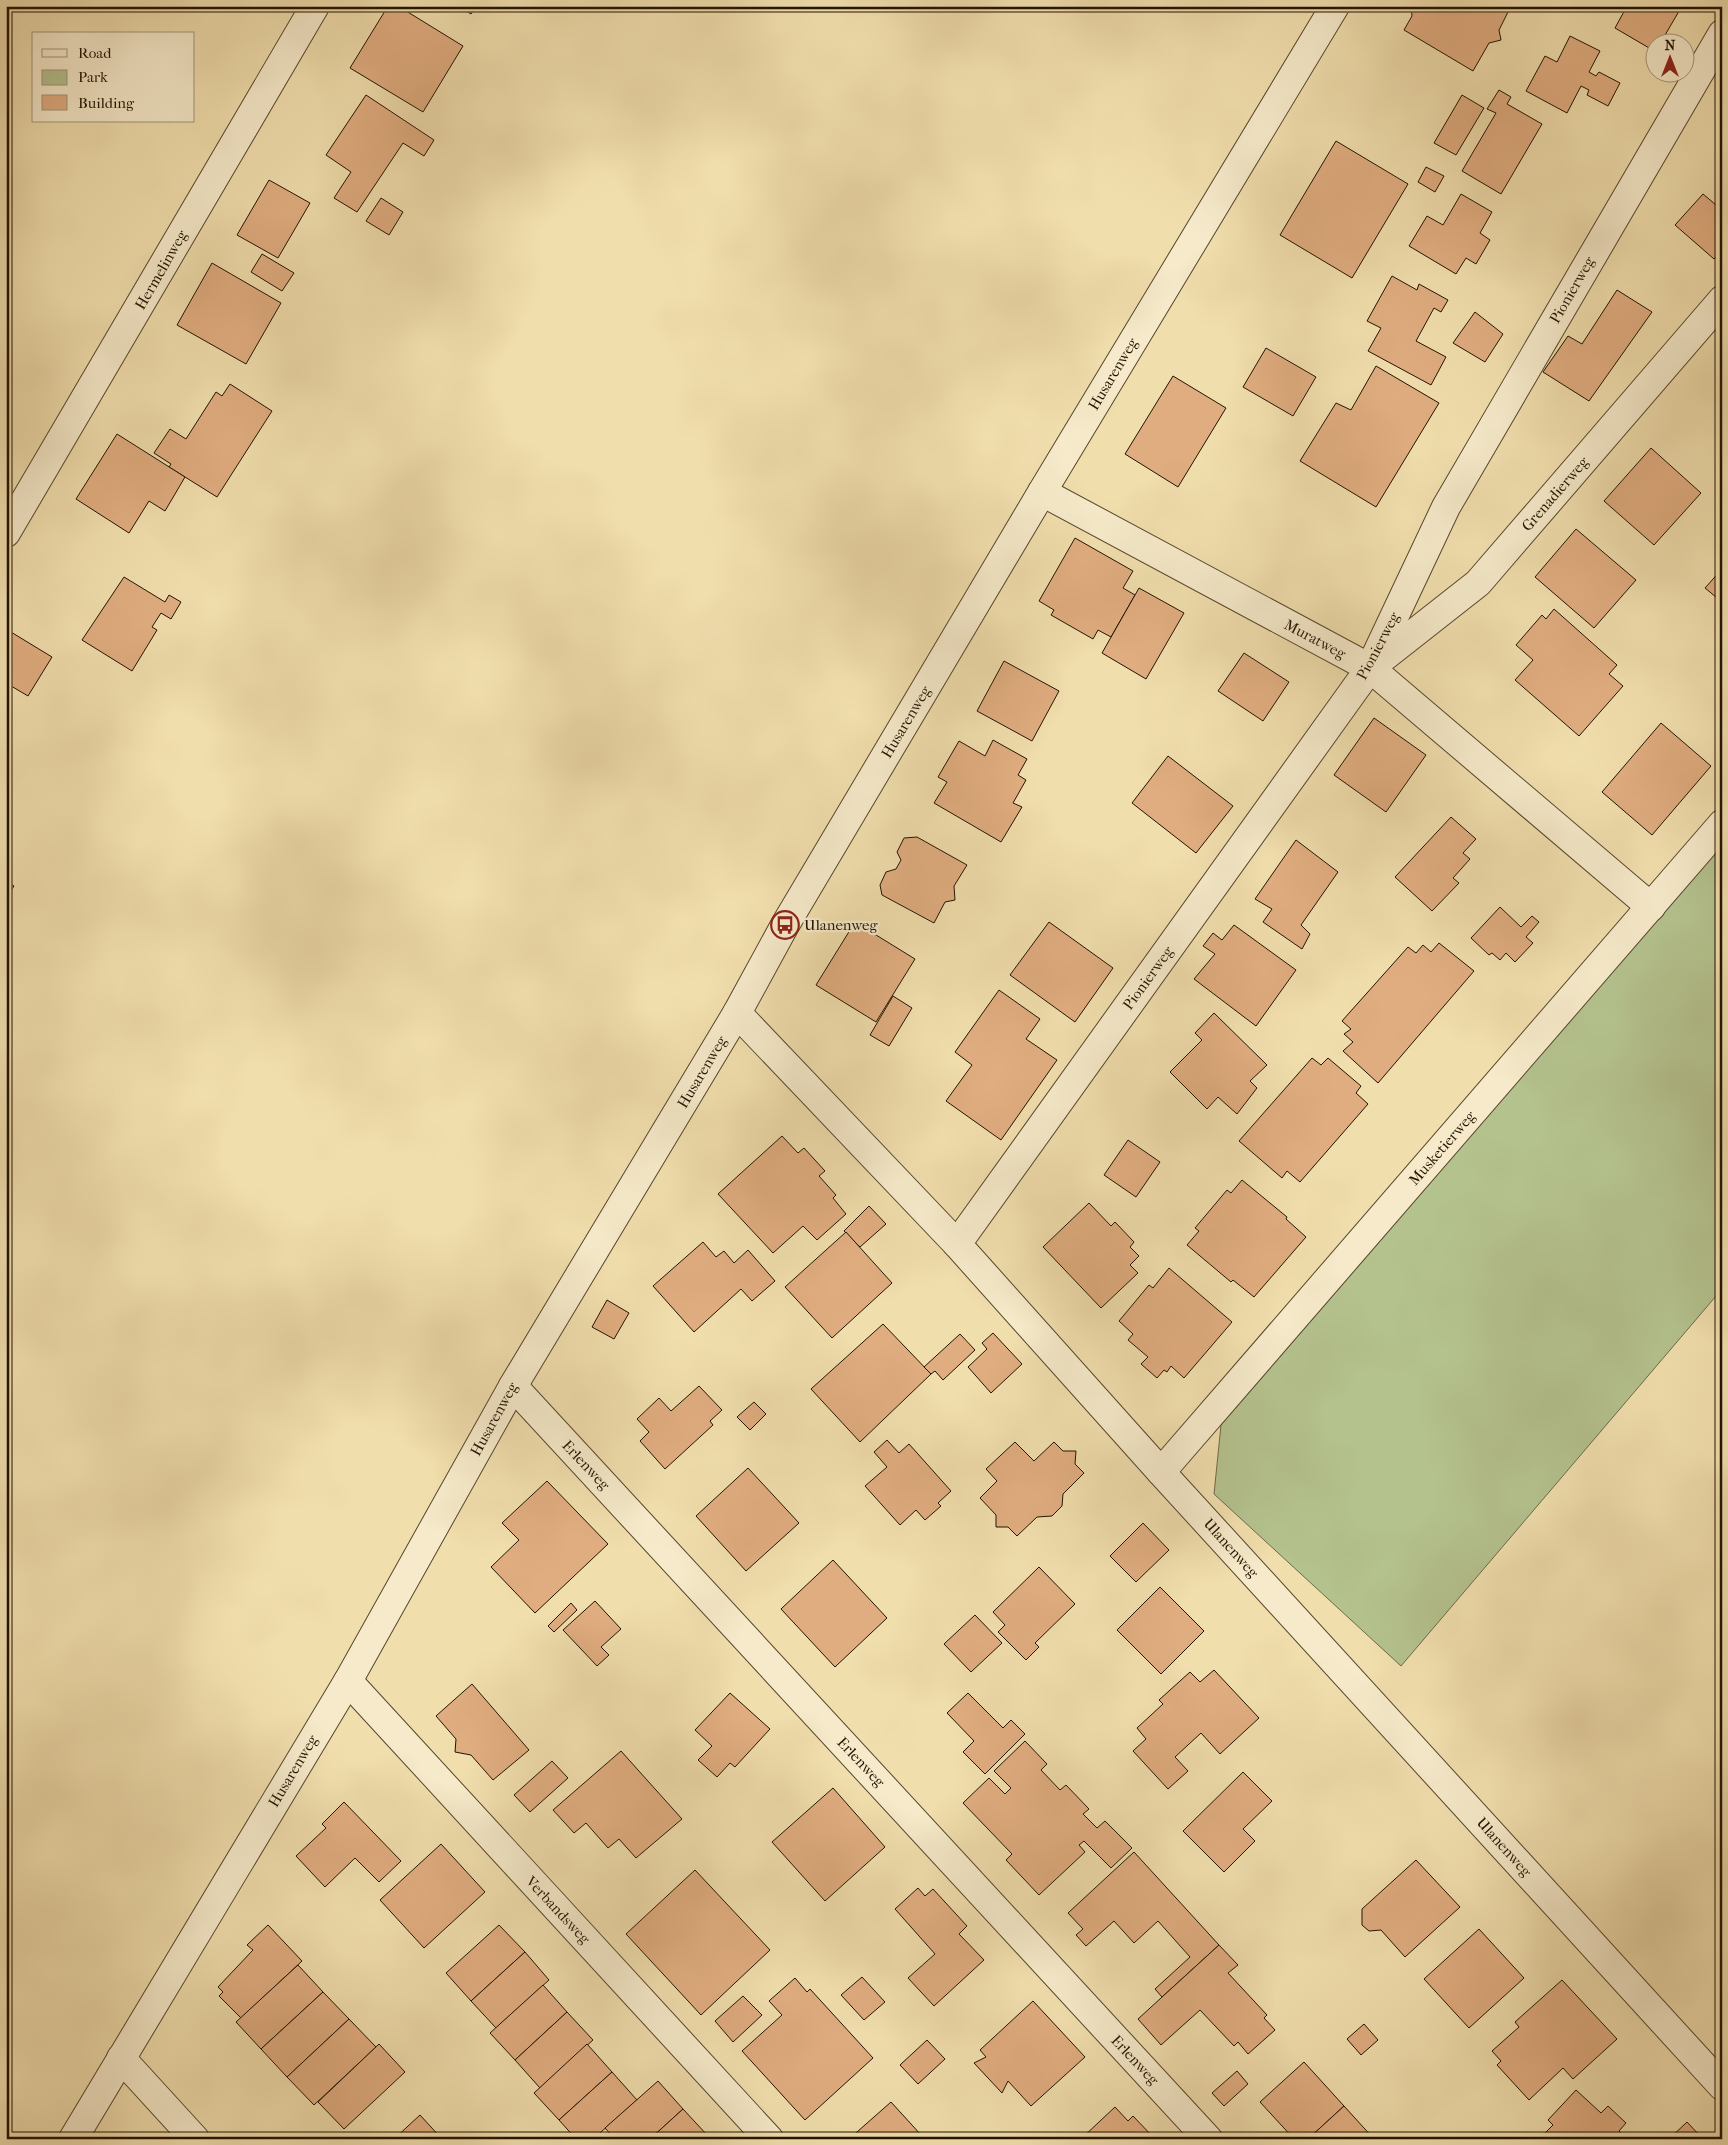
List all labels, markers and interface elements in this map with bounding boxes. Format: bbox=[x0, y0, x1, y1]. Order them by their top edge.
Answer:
legend bbox=[32, 32, 195, 122]
north arrow bbox=[1646, 32, 1696, 82]
text: N bbox=[1665, 37, 1676, 54]
text: Road bbox=[78, 44, 112, 62]
text: Park bbox=[78, 68, 108, 86]
text: Building bbox=[78, 94, 135, 112]
street label: Hermelinweg bbox=[131, 226, 191, 313]
street label: Pionierweg bbox=[1546, 253, 1599, 327]
street label: Husarenweg bbox=[1084, 334, 1142, 413]
street label: Grenadierweg bbox=[1518, 452, 1593, 535]
street label: Pionierweg bbox=[1353, 608, 1404, 683]
street label: Muratweg bbox=[1281, 615, 1350, 663]
street label: Husarenweg bbox=[877, 682, 935, 761]
bus stop icon: Ulanenweg bbox=[770, 910, 800, 940]
place label: Ulanenweg bbox=[804, 916, 879, 934]
street label: Pionierweg bbox=[1119, 942, 1178, 1013]
street label: Husarenweg bbox=[673, 1032, 731, 1111]
street label: Musketierweg bbox=[1405, 1106, 1480, 1189]
street label: Husarenweg bbox=[466, 1378, 522, 1459]
street label: Erlenweg bbox=[558, 1436, 614, 1494]
street label: Ulanenweg bbox=[1200, 1515, 1263, 1582]
street label: Husarenweg bbox=[264, 1731, 322, 1810]
street label: Erlenweg bbox=[833, 1733, 889, 1791]
street label: Ulanenweg bbox=[1473, 1814, 1536, 1881]
street label: Verbandsweg bbox=[521, 1872, 595, 1948]
street label: Erlenweg bbox=[1107, 2031, 1163, 2089]

